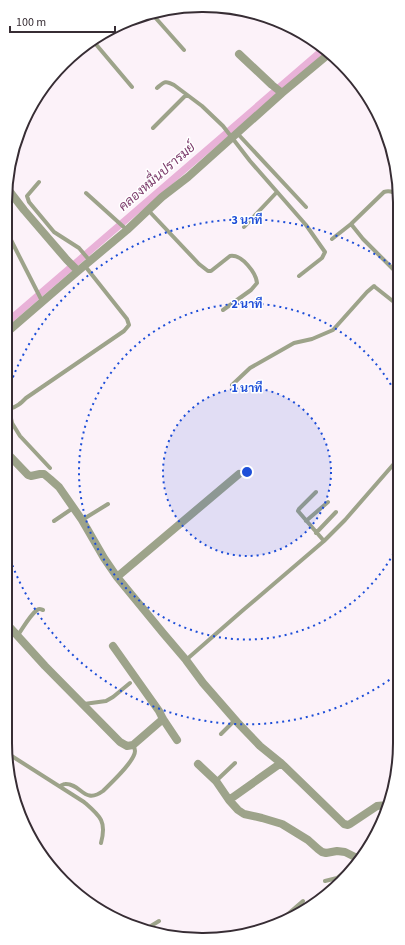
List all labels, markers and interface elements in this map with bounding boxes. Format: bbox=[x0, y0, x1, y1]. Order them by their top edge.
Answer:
scale bar bbox=[10, 8, 115, 34]
text: 100 m bbox=[16, 14, 46, 31]
water label: คลองหมื่นปรารมย์ bbox=[112, 134, 201, 215]
text: 3 นาที bbox=[232, 212, 263, 229]
text: 2 นาที bbox=[232, 296, 263, 313]
text: 1 นาที bbox=[232, 380, 263, 397]
centre of rings bbox=[240, 465, 254, 479]

